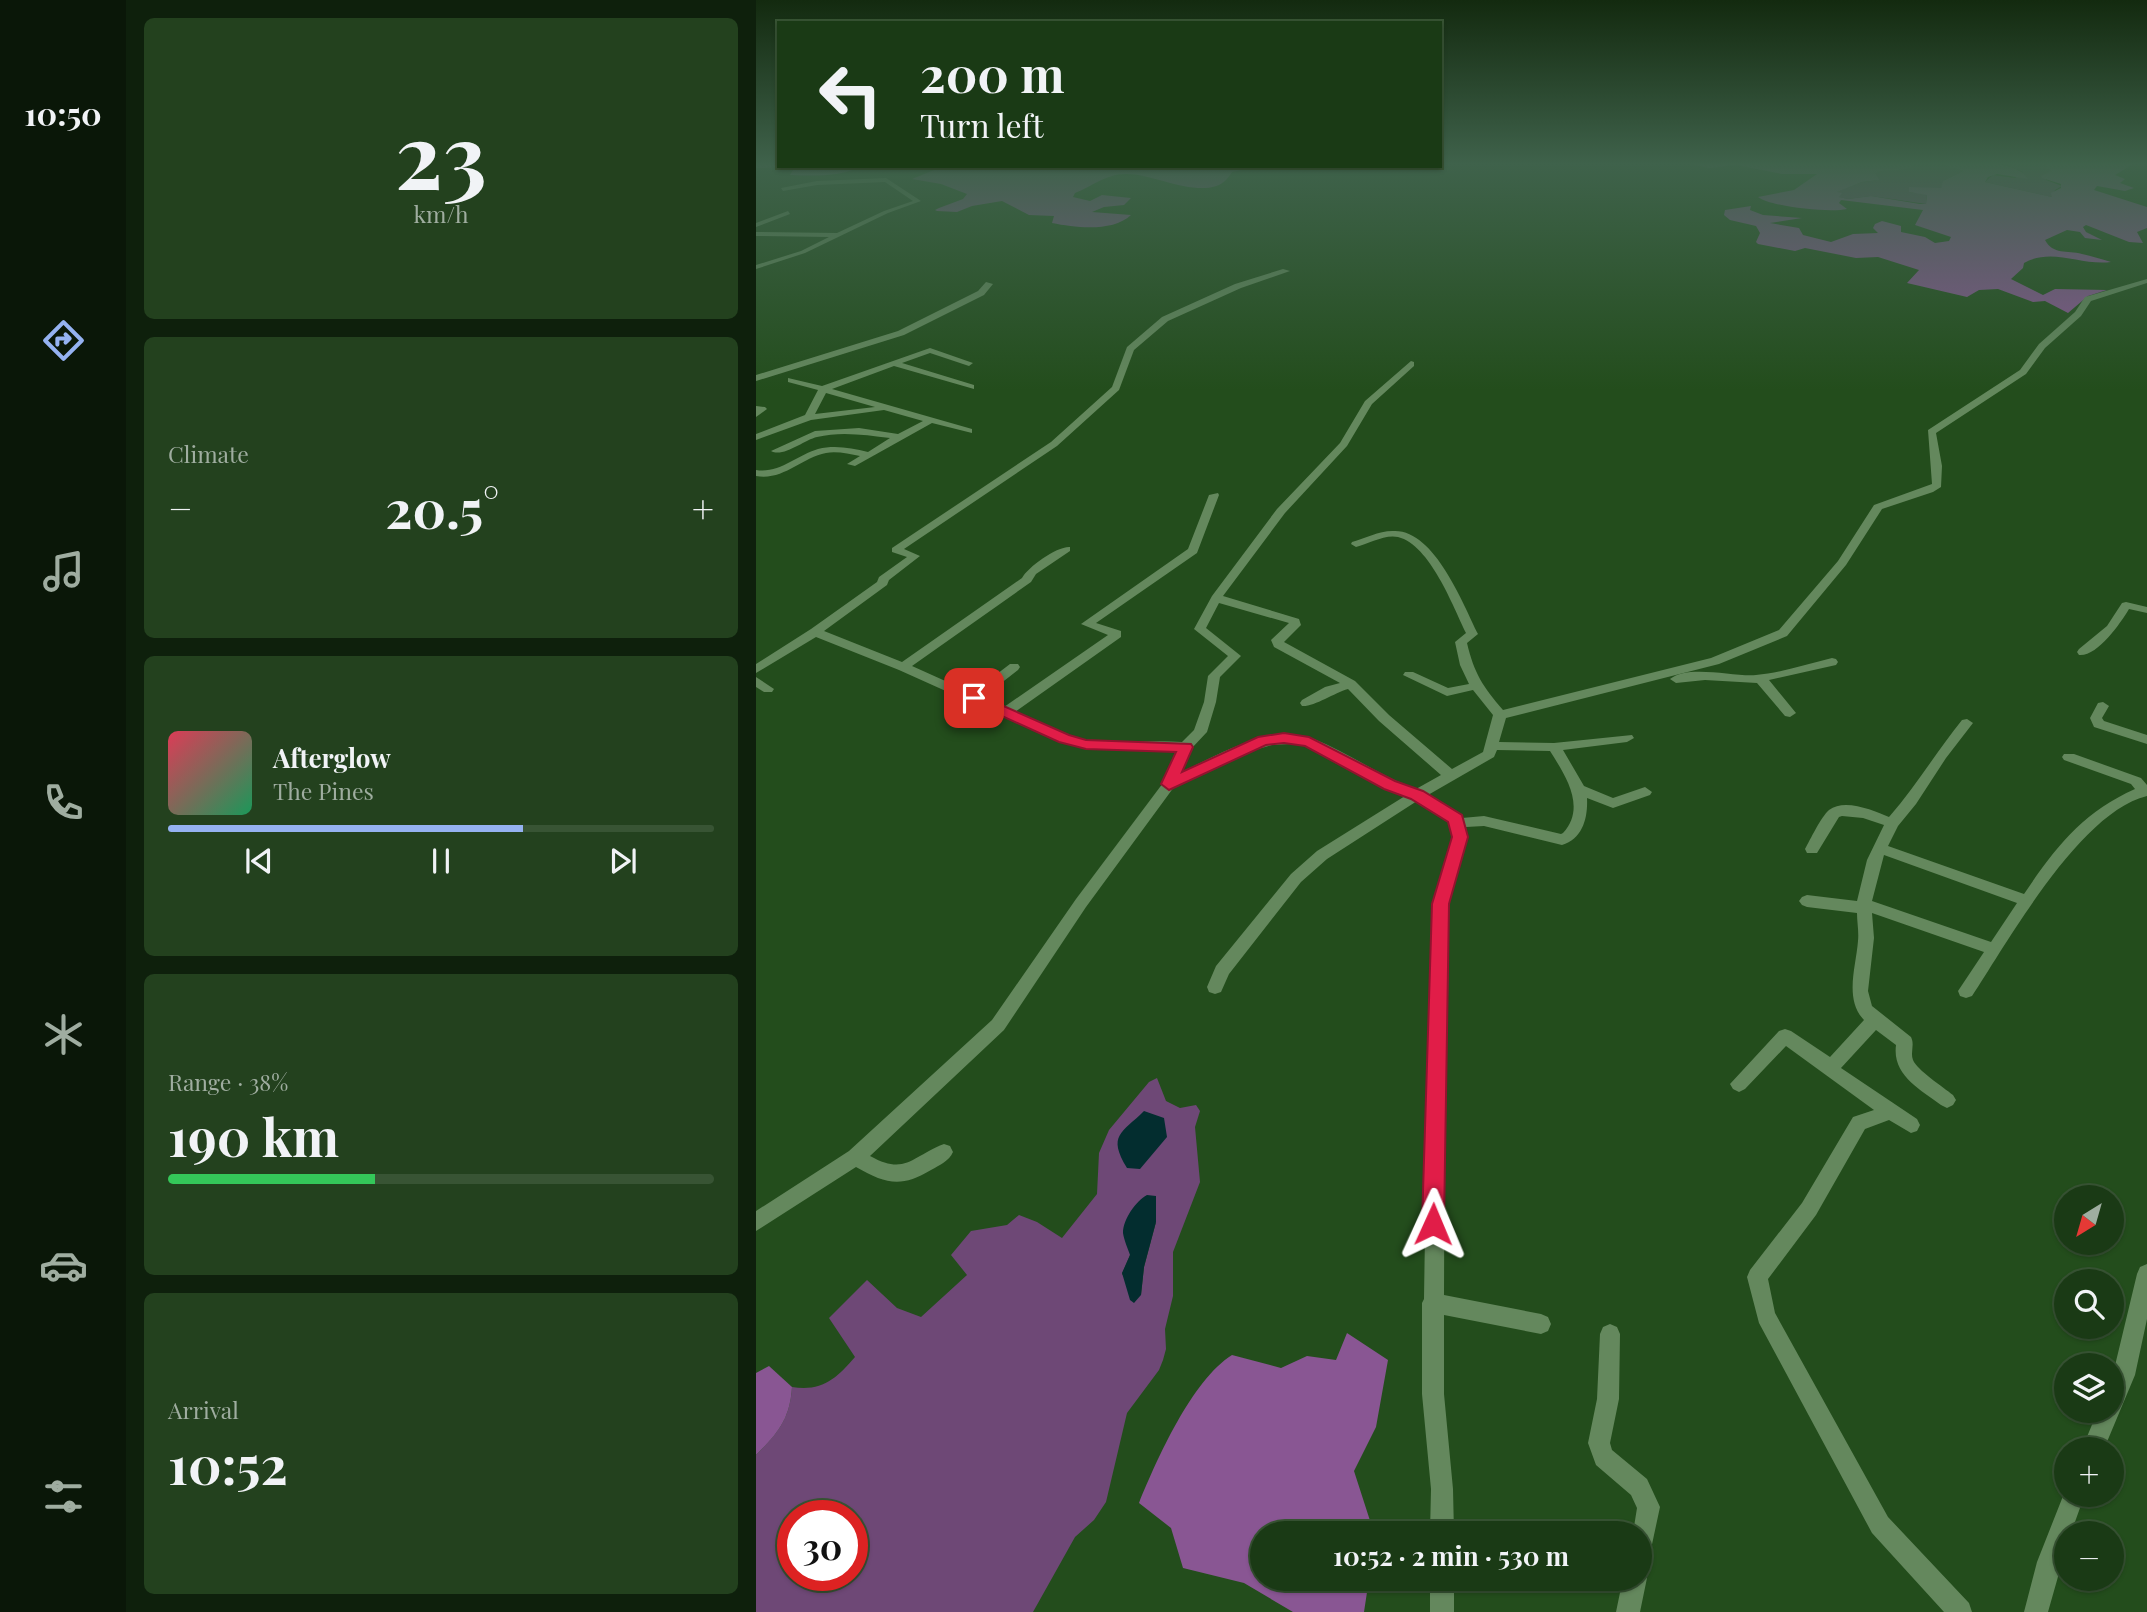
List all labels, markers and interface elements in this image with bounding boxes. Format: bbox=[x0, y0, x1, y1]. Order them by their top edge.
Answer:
text: 200 m bbox=[920, 40, 1065, 105]
icon: left bbox=[805, 49, 896, 140]
text: 10:50 bbox=[24, 91, 102, 134]
text: 23 bbox=[395, 92, 487, 213]
text: Turn left bbox=[920, 103, 1044, 146]
text: km/h bbox=[413, 198, 469, 229]
icon: directions bbox=[39, 316, 88, 365]
text: Climate bbox=[168, 438, 249, 469]
text: 20.5° bbox=[385, 473, 499, 542]
text: − bbox=[168, 482, 193, 533]
text: + bbox=[692, 482, 714, 533]
icon: music bbox=[39, 547, 88, 596]
pin bbox=[944, 668, 1004, 728]
icon: arrive bbox=[955, 679, 993, 717]
text: Afterglow bbox=[273, 740, 391, 775]
text: The Pines bbox=[273, 775, 374, 806]
icon: phone bbox=[39, 778, 88, 827]
icon: previous bbox=[240, 842, 278, 880]
icon: pause bbox=[422, 842, 460, 880]
icon: next bbox=[604, 842, 642, 880]
icon: climate bbox=[39, 1010, 88, 1059]
text: Range · 38% bbox=[168, 1066, 288, 1097]
text: 190 km bbox=[168, 1101, 339, 1170]
north arrow bbox=[2054, 1185, 2124, 1255]
map controls bbox=[2054, 1185, 2124, 1591]
position arrow bbox=[1396, 1187, 1470, 1261]
icon: car bbox=[39, 1241, 88, 1290]
button: search bbox=[2054, 1269, 2124, 1339]
button: layers bbox=[2054, 1353, 2124, 1423]
text: Arrival bbox=[168, 1394, 239, 1425]
text: 10:52 bbox=[168, 1429, 288, 1498]
button: + bbox=[2054, 1437, 2124, 1507]
icon: filters bbox=[39, 1472, 88, 1521]
speed limit sign: 30 bbox=[777, 1500, 868, 1591]
button: − bbox=[2054, 1521, 2124, 1591]
text: 10:52 · 2 min · 530 m bbox=[1333, 1538, 1569, 1573]

